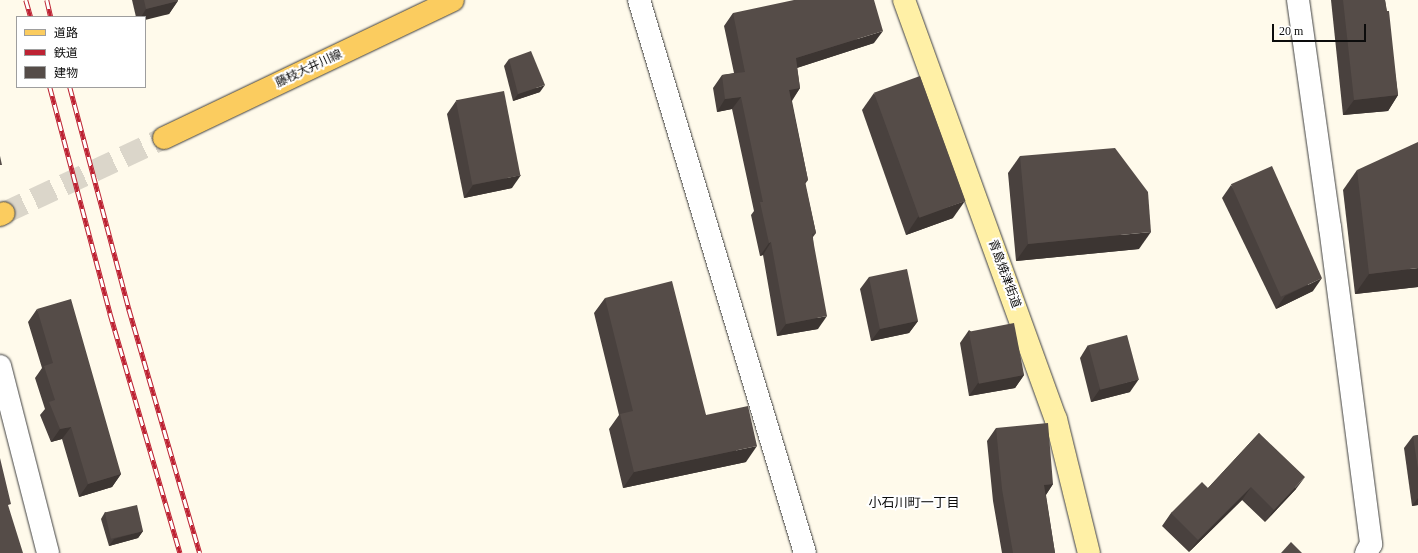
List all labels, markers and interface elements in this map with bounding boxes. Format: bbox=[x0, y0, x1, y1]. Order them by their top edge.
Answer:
legend bbox=[16, 16, 146, 88]
scale bar bbox=[1274, 16, 1368, 42]
text: 20 m bbox=[1279, 24, 1303, 38]
text: 道路 bbox=[54, 26, 78, 40]
text: 鉄道 bbox=[54, 46, 78, 60]
street label: 藤枝大井川線 bbox=[273, 47, 345, 91]
text: 建物 bbox=[54, 66, 78, 80]
street label: 青島焼津街道 bbox=[985, 238, 1023, 310]
district label: 小石川町一丁目 bbox=[869, 495, 959, 511]

